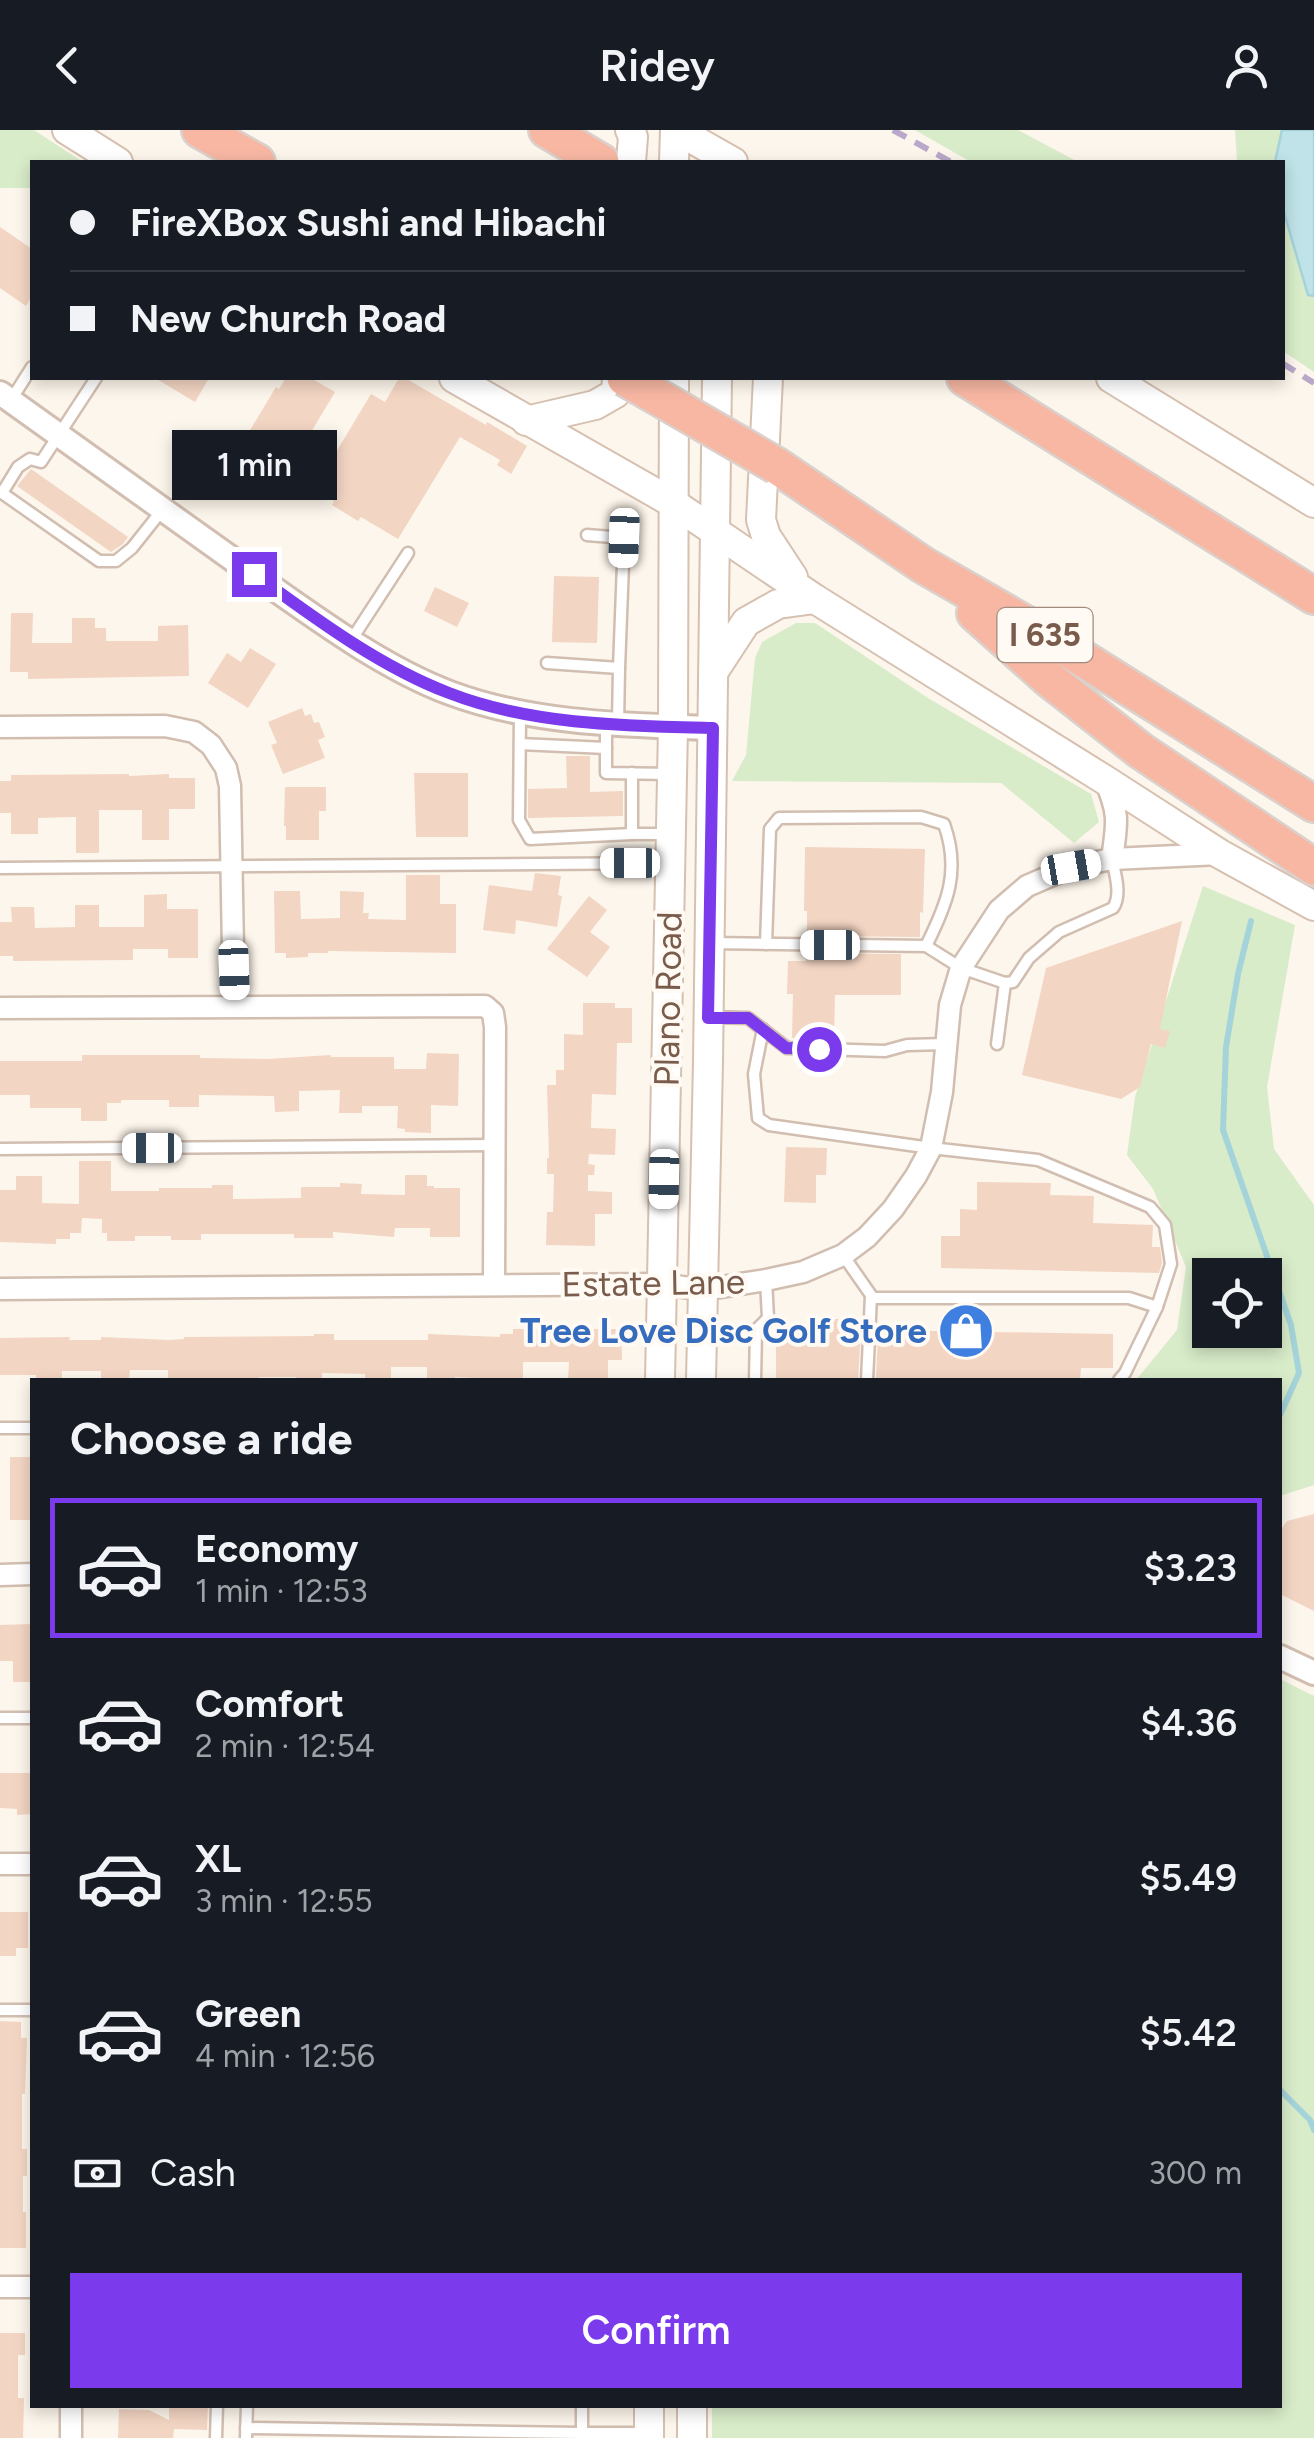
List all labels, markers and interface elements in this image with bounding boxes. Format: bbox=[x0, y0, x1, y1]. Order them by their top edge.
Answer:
icon: back bbox=[40, 38, 95, 93]
text: Ridey bbox=[599, 38, 715, 92]
icon: person bbox=[1219, 38, 1274, 93]
text: FireXBox Sushi and Hibachi bbox=[130, 200, 607, 246]
text: New Church Road bbox=[130, 296, 446, 342]
callout: 1 min bbox=[172, 429, 336, 499]
text: 1 min bbox=[217, 446, 292, 484]
car bbox=[608, 507, 640, 569]
route end bbox=[232, 552, 277, 597]
road number: I 635 bbox=[998, 608, 1092, 662]
car bbox=[1039, 847, 1103, 887]
car bbox=[600, 848, 660, 878]
street label: Plano Road bbox=[645, 911, 691, 1087]
car bbox=[800, 930, 860, 960]
car bbox=[218, 939, 250, 1001]
route start bbox=[797, 1027, 842, 1072]
car bbox=[122, 1133, 182, 1163]
car bbox=[648, 1149, 680, 1209]
map controls bbox=[1192, 1258, 1282, 1348]
button: locate bbox=[1192, 1258, 1282, 1348]
street label: Estate Lane bbox=[561, 1260, 745, 1306]
shop icon: Tree Love Disc Golf Store bbox=[936, 1301, 996, 1361]
place label: Tree Love Disc Golf Store bbox=[520, 1310, 927, 1352]
text: Choose a ride bbox=[70, 1411, 352, 1465]
icon: car bbox=[75, 1523, 165, 1613]
text: Economy bbox=[195, 1526, 358, 1572]
text: $3.23 bbox=[1143, 1545, 1237, 1591]
text: 1 min · 12:53 bbox=[195, 1572, 368, 1610]
icon: car bbox=[75, 1678, 165, 1768]
text: Comfort bbox=[195, 1681, 344, 1727]
text: $4.36 bbox=[1140, 1700, 1237, 1746]
text: 2 min · 12:54 bbox=[195, 1727, 375, 1765]
icon: car bbox=[75, 1833, 165, 1923]
text: XL bbox=[195, 1836, 241, 1882]
text: $5.49 bbox=[1139, 1855, 1237, 1901]
text: 3 min · 12:55 bbox=[195, 1882, 373, 1920]
icon: car bbox=[75, 1988, 165, 2078]
text: Green bbox=[195, 1991, 301, 2037]
text: $5.42 bbox=[1139, 2010, 1237, 2056]
text: 4 min · 12:56 bbox=[195, 2037, 375, 2075]
icon: cash bbox=[70, 2146, 125, 2201]
text: Cash bbox=[150, 2150, 236, 2196]
text: 300 m bbox=[1148, 2154, 1242, 2192]
button: Confirm bbox=[70, 2273, 1242, 2388]

